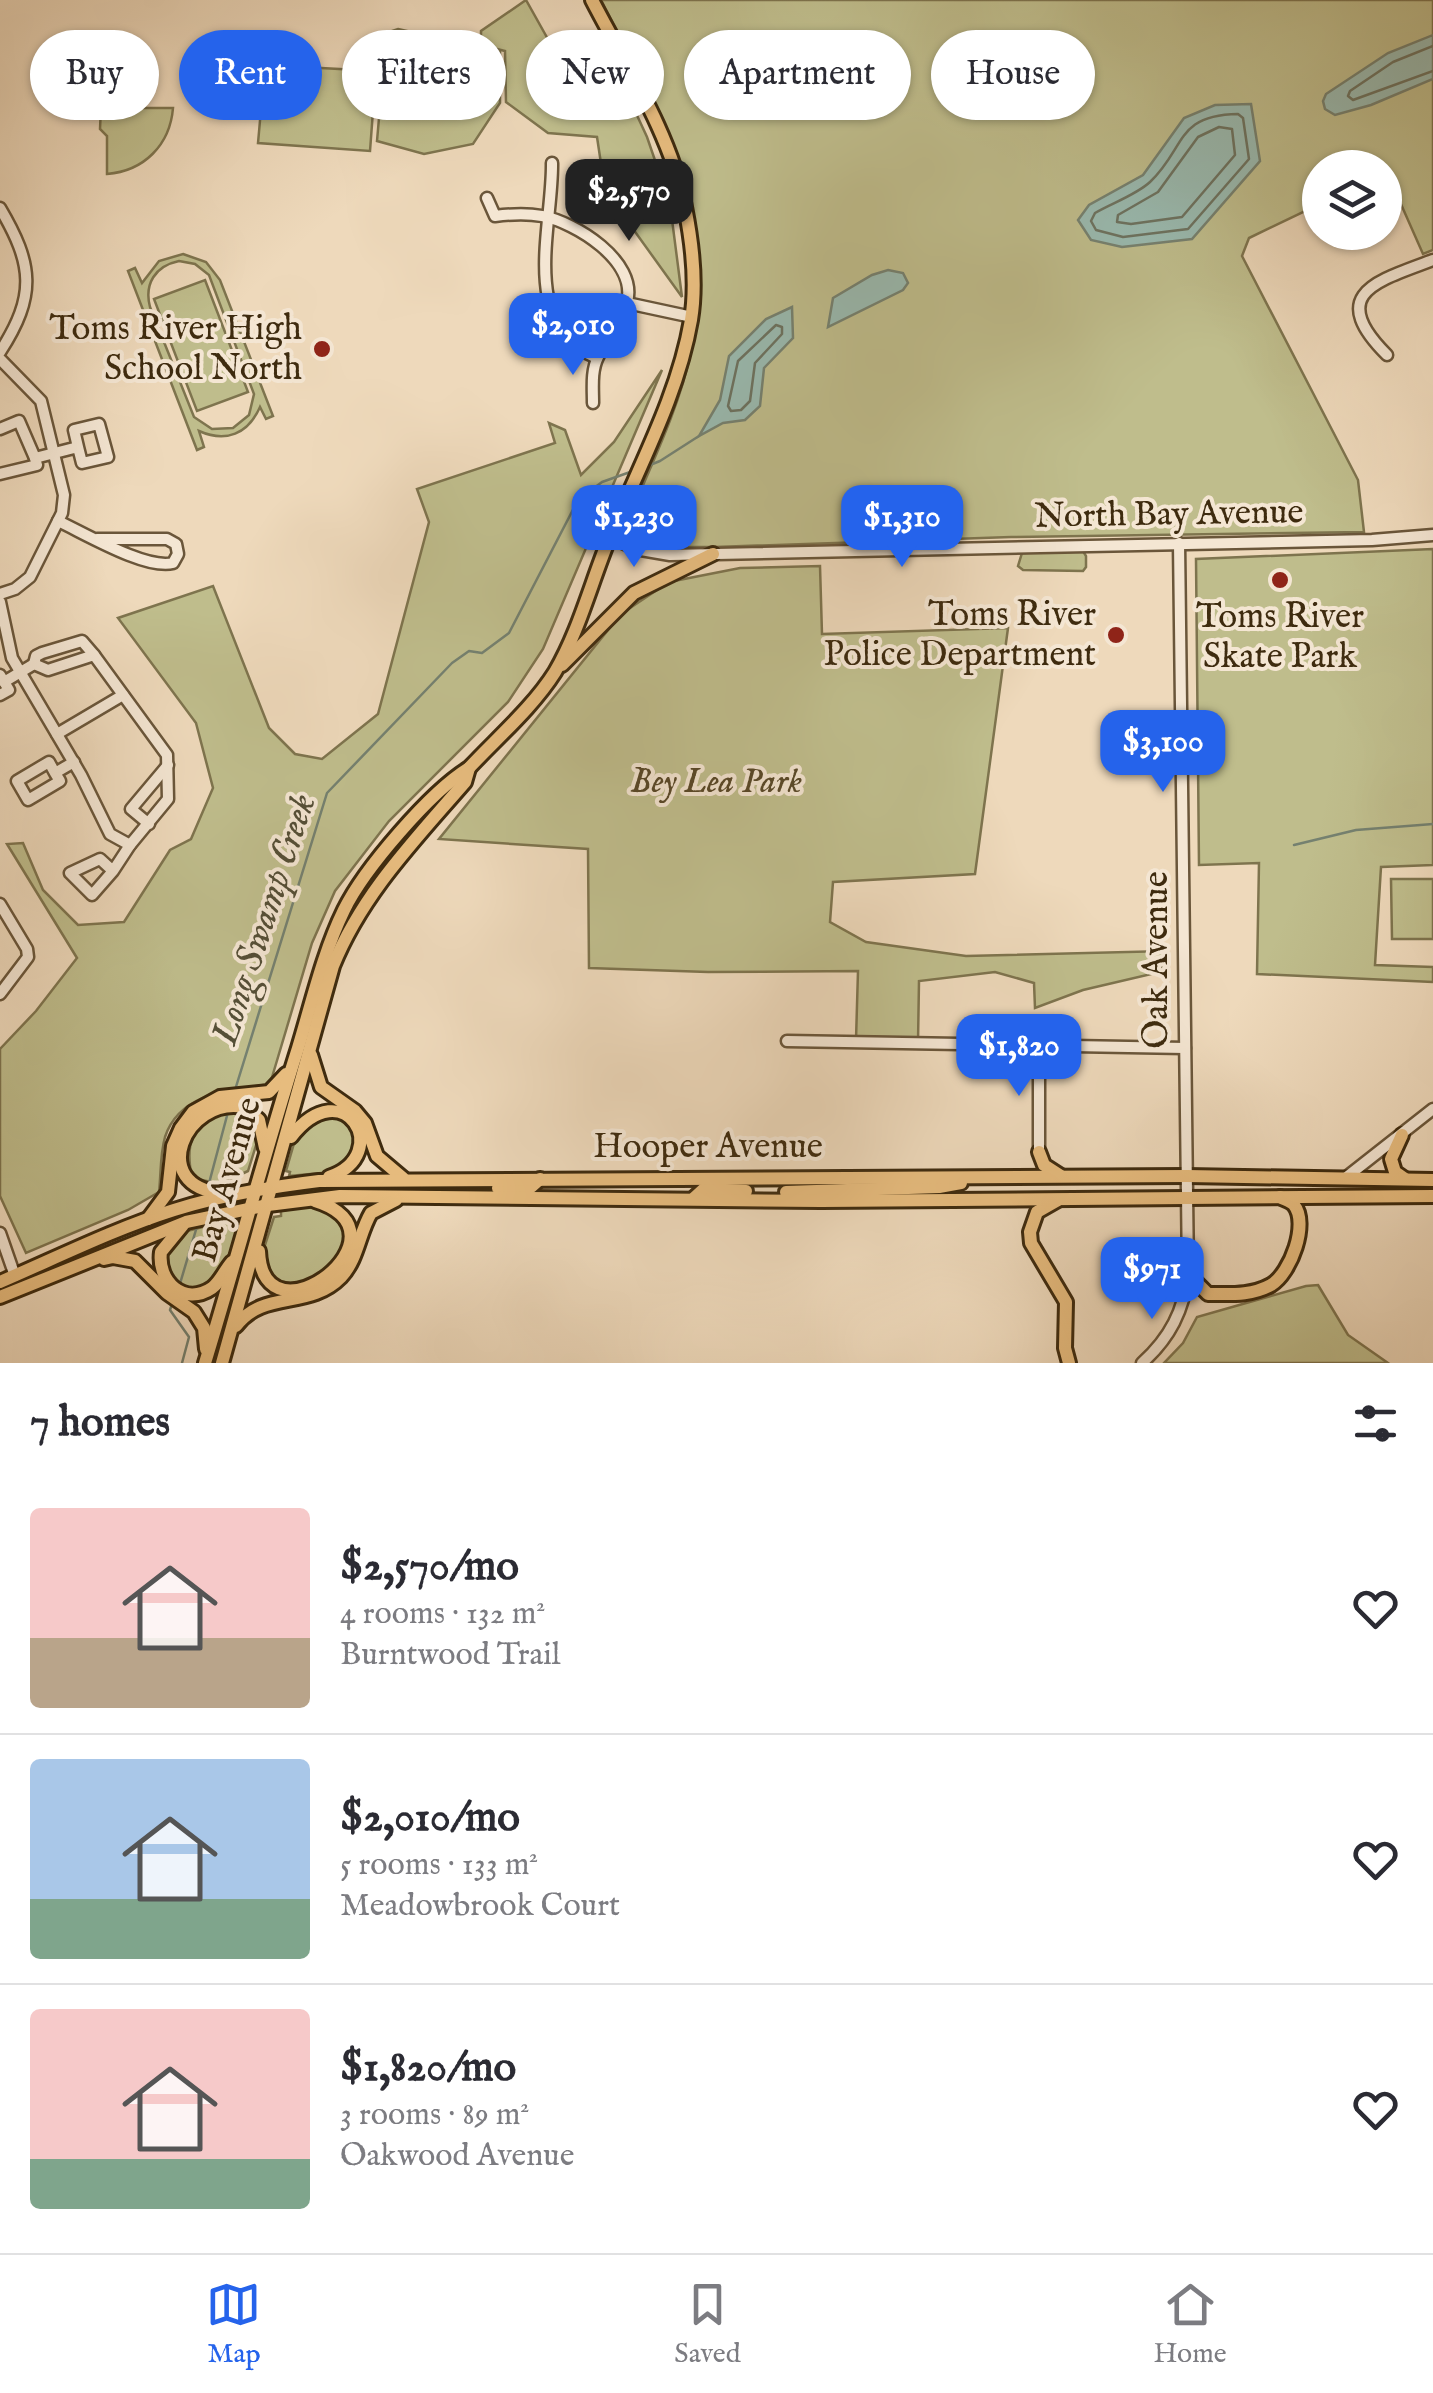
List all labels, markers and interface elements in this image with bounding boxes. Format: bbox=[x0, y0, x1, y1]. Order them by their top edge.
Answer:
chip: Buy bbox=[30, 30, 159, 120]
chip: Rent bbox=[179, 30, 322, 120]
chip: Filters bbox=[342, 30, 506, 120]
chip: New bbox=[526, 30, 664, 120]
chip: Apartment bbox=[684, 30, 911, 120]
chip: House bbox=[931, 30, 1095, 120]
map controls bbox=[1302, 150, 1402, 250]
button: layers bbox=[1302, 150, 1402, 250]
pin: $2,570 bbox=[548, 159, 710, 244]
text: $2,570 bbox=[587, 171, 671, 212]
pin: $2,010 bbox=[492, 293, 654, 378]
text: $2,010 bbox=[531, 305, 615, 346]
place label: Toms River High School North bbox=[49, 307, 302, 392]
marker: Toms River High School North bbox=[311, 338, 333, 360]
pin: $1,230 bbox=[553, 485, 715, 570]
pin: $1,310 bbox=[821, 485, 983, 570]
street label: North Bay Avenue bbox=[1034, 490, 1304, 540]
text: $1,230 bbox=[594, 497, 674, 538]
text: $1,310 bbox=[863, 497, 941, 538]
marker: Toms River Skate Park bbox=[1269, 569, 1291, 591]
place label: Toms River Police Department bbox=[824, 593, 1096, 678]
place label: Toms River Skate Park bbox=[1196, 595, 1364, 680]
marker: Toms River Police Department bbox=[1105, 624, 1127, 646]
pin: $3,100 bbox=[1082, 710, 1244, 795]
text: $3,100 bbox=[1122, 722, 1204, 763]
park label: Bey Lea Park bbox=[630, 760, 802, 805]
water label: Long Swamp Creek bbox=[202, 788, 328, 1053]
street label: Oak Avenue bbox=[1135, 871, 1180, 1049]
pin: $1,820 bbox=[938, 1014, 1100, 1099]
text: $1,820 bbox=[978, 1026, 1060, 1067]
street label: Bay Avenue bbox=[183, 1092, 273, 1268]
street label: Hooper Avenue bbox=[593, 1125, 823, 1170]
pin: $971 bbox=[1093, 1237, 1211, 1322]
text: $971 bbox=[1123, 1249, 1181, 1290]
icon: filters bbox=[1348, 1396, 1403, 1451]
text: 7 homes bbox=[30, 1397, 170, 1450]
text: $2,570/mo bbox=[340, 1541, 519, 1594]
icon: home bbox=[110, 1548, 230, 1668]
icon: heart bbox=[1348, 1581, 1403, 1636]
text: 4 rooms · 132 m² bbox=[340, 1594, 545, 1635]
text: Burntwood Trail bbox=[340, 1635, 561, 1676]
text: $2,010/mo bbox=[340, 1792, 520, 1845]
icon: home bbox=[110, 1799, 230, 1919]
icon: heart bbox=[1348, 1832, 1403, 1887]
text: 5 rooms · 133 m² bbox=[340, 1845, 538, 1886]
text: Meadowbrook Court bbox=[340, 1886, 620, 1927]
text: $1,820/mo bbox=[340, 2042, 516, 2095]
icon: home bbox=[110, 2049, 230, 2169]
icon: heart bbox=[1348, 2082, 1403, 2137]
text: 3 rooms · 89 m² bbox=[340, 2095, 529, 2136]
text: Oakwood Avenue bbox=[340, 2136, 574, 2177]
tab: Map bbox=[206, 2277, 261, 2372]
tab: Saved bbox=[674, 2277, 741, 2372]
tab: Home bbox=[1153, 2277, 1227, 2372]

